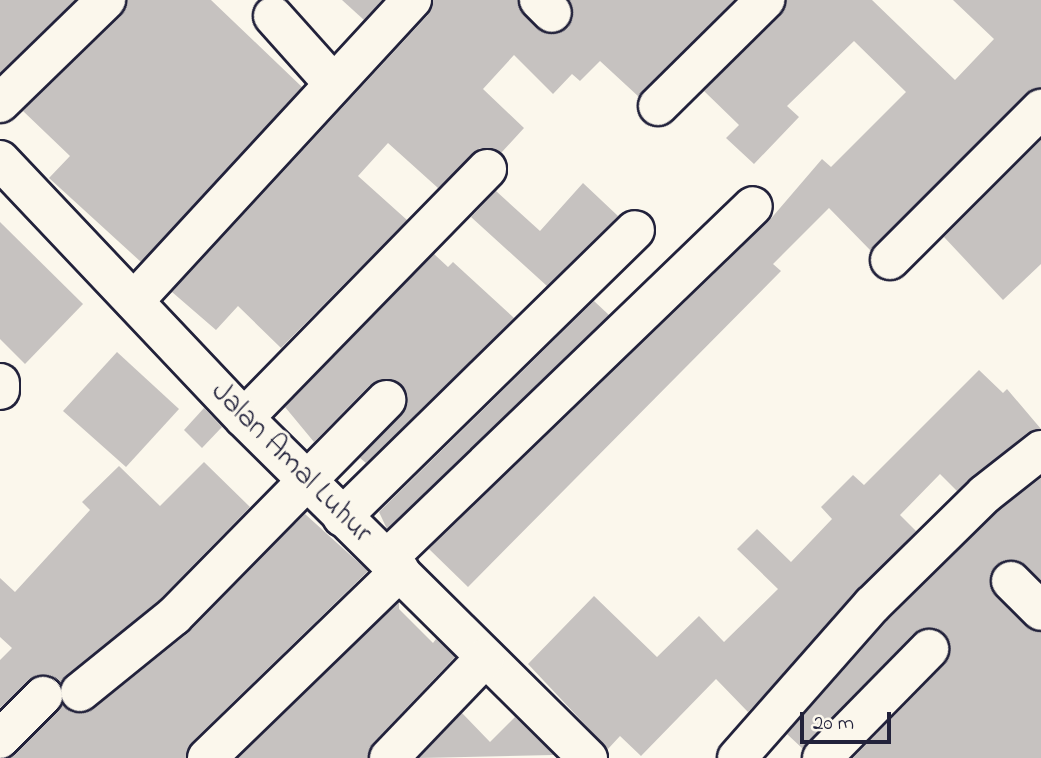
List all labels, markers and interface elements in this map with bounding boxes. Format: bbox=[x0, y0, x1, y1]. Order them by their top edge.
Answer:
street label: Jalan Amal Luhur bbox=[203, 375, 379, 551]
scale bar bbox=[803, 698, 894, 742]
text: 20 m bbox=[813, 709, 854, 739]

